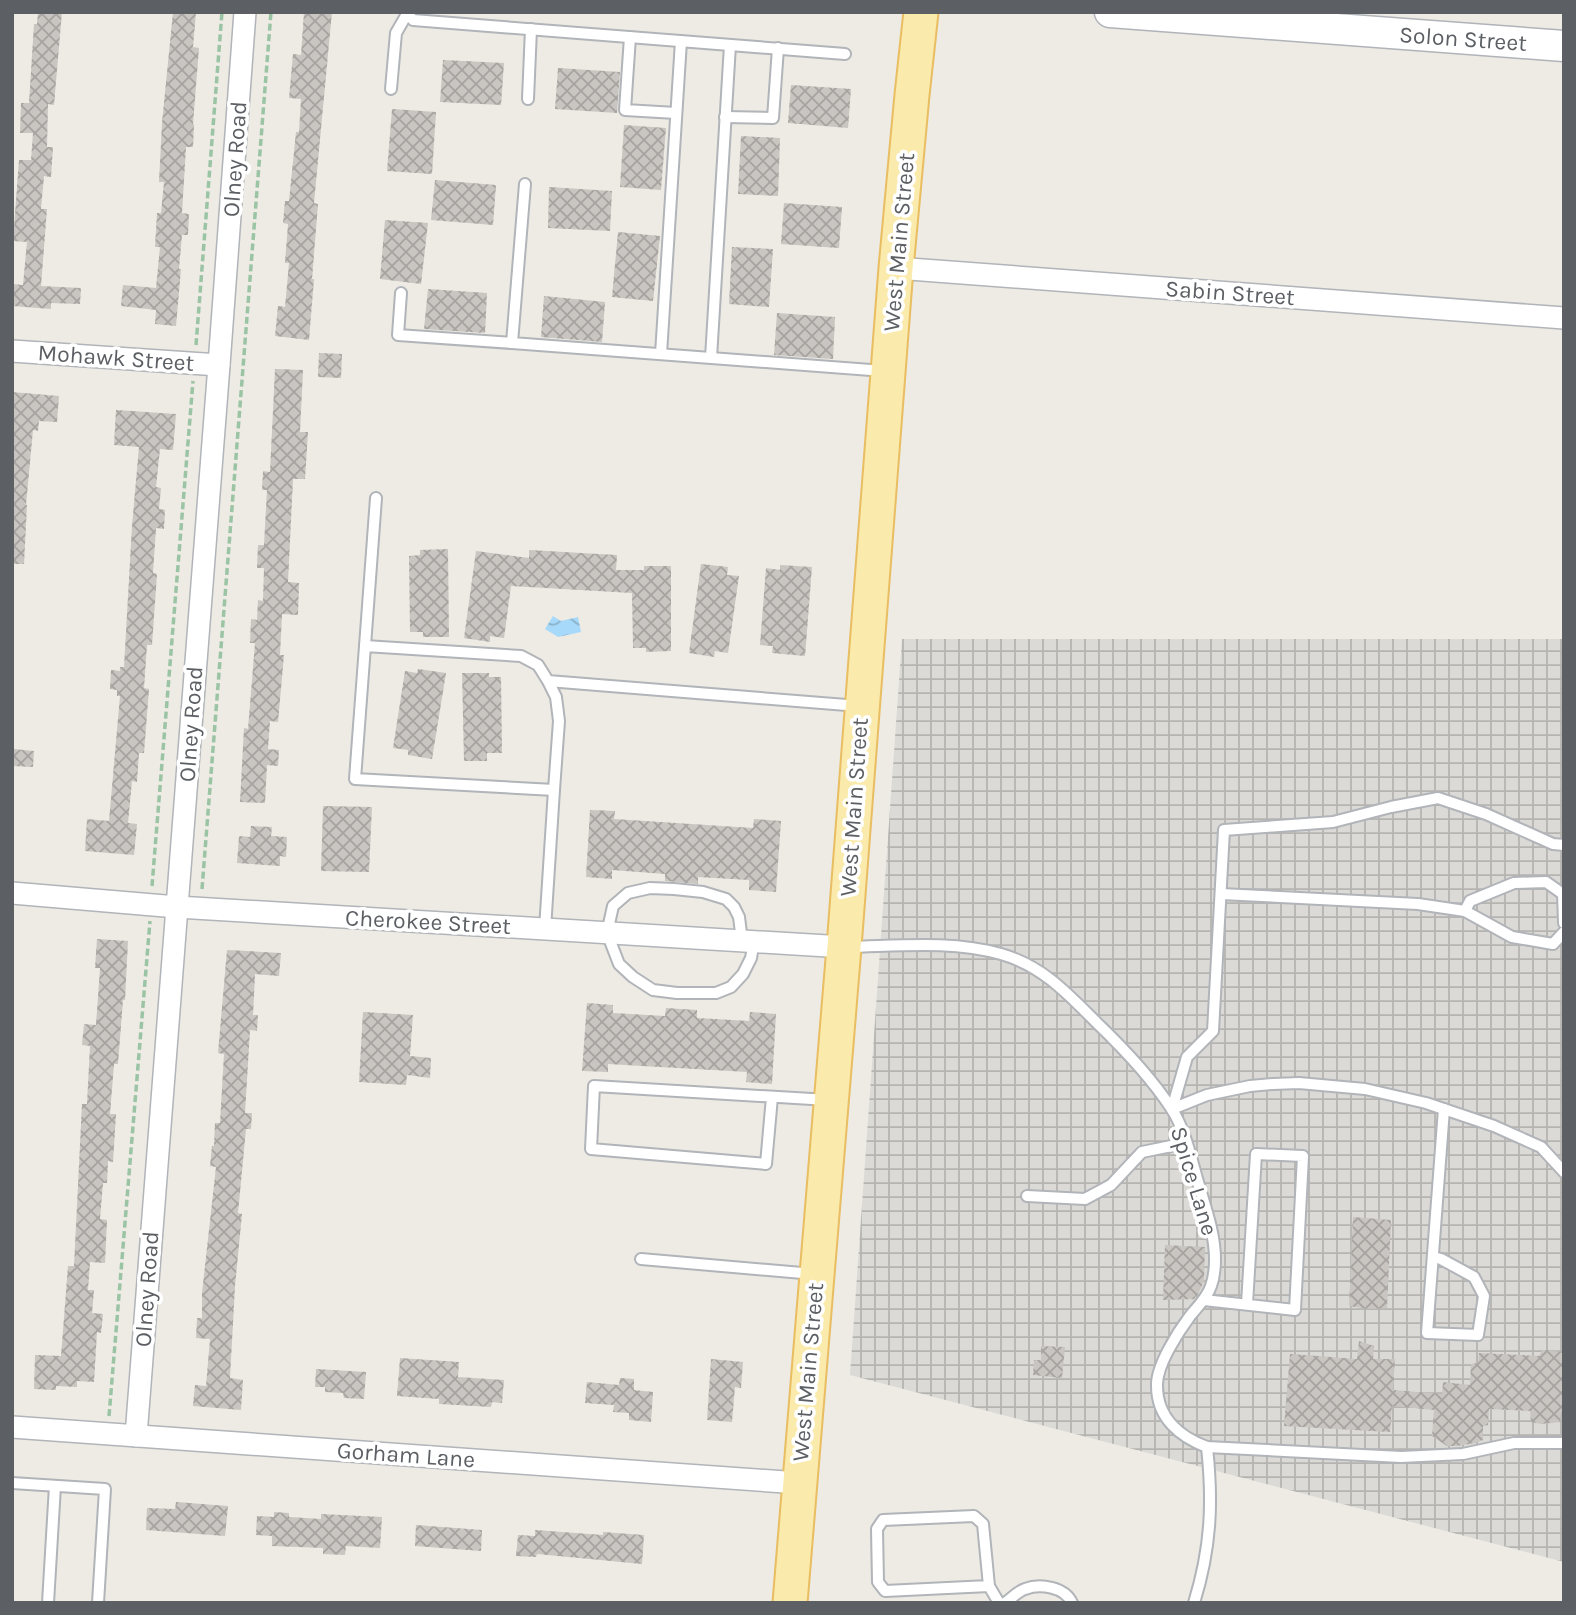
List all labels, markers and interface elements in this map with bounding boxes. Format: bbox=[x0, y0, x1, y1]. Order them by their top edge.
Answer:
street label: Solon Street bbox=[1398, 21, 1528, 57]
street label: Olney Road bbox=[217, 100, 253, 218]
street label: West Main Street bbox=[878, 151, 920, 332]
street label: Sabin Street bbox=[1164, 275, 1296, 311]
street label: Mohawk Street bbox=[37, 339, 196, 377]
street label: Olney Road bbox=[173, 665, 209, 783]
street label: West Main Street bbox=[834, 716, 874, 897]
street label: Cherokee Street bbox=[344, 904, 512, 940]
street label: Spice Lane bbox=[1165, 1123, 1223, 1239]
street label: Olney Road bbox=[129, 1230, 165, 1348]
street label: West Main Street bbox=[787, 1281, 829, 1462]
street label: Gorham Lane bbox=[336, 1437, 476, 1473]

